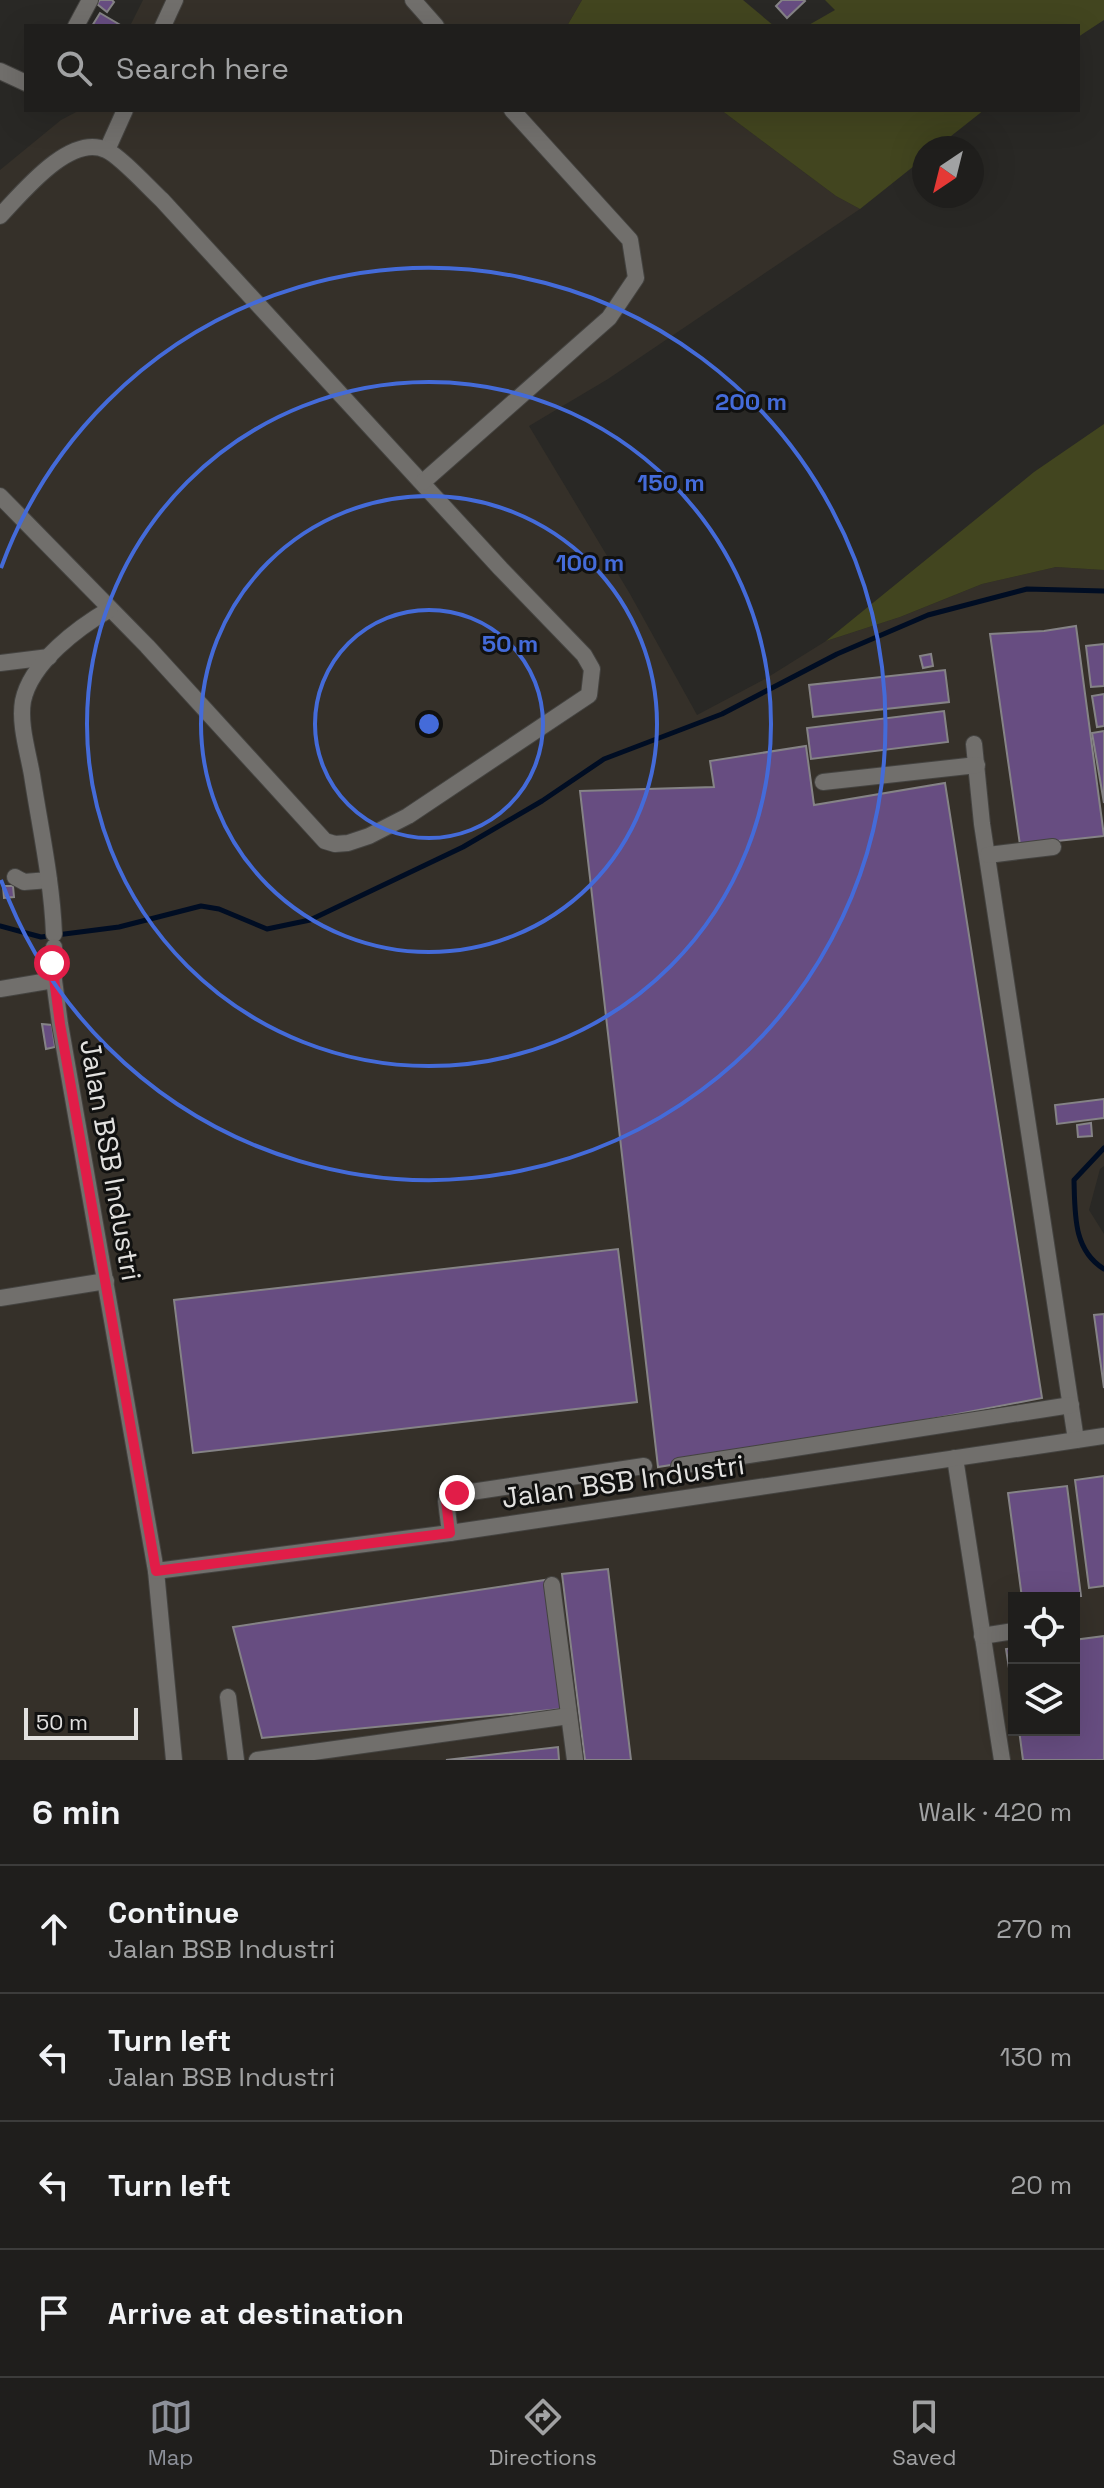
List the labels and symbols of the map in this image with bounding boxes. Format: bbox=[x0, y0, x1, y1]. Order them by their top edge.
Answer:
north arrow bbox=[912, 136, 984, 208]
text: 200 m bbox=[715, 386, 787, 417]
text: 150 m bbox=[637, 467, 705, 498]
text: 100 m bbox=[556, 547, 624, 578]
text: 50 m bbox=[482, 628, 538, 659]
centre of rings bbox=[415, 710, 443, 738]
route start bbox=[34, 945, 70, 981]
street label: Jalan BSB Industri bbox=[72, 1036, 150, 1284]
street label: Jalan BSB Industri bbox=[499, 1446, 747, 1516]
route end bbox=[439, 1475, 475, 1511]
scale bar bbox=[24, 1704, 138, 1740]

